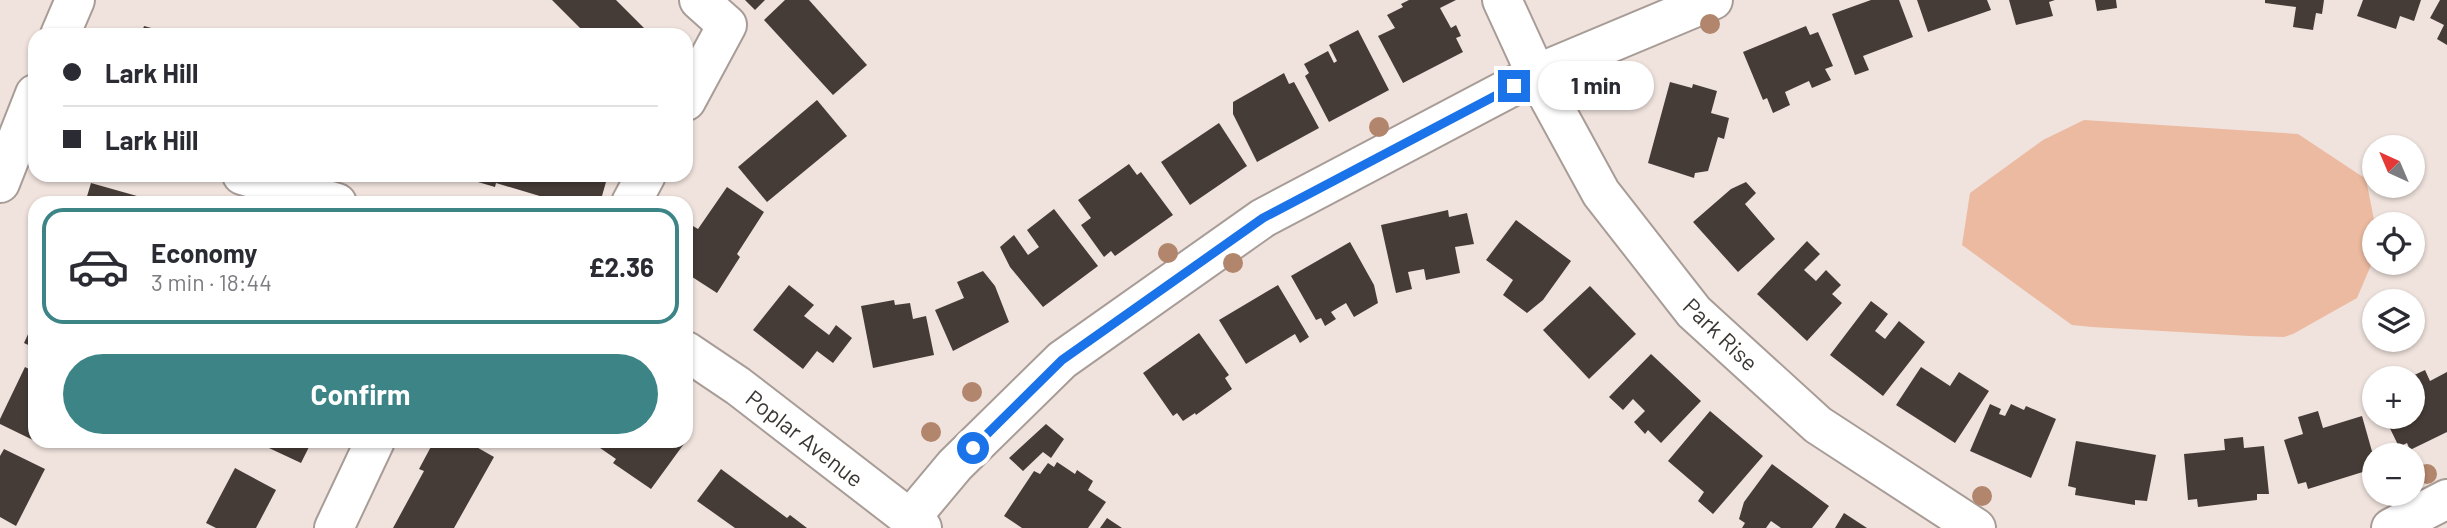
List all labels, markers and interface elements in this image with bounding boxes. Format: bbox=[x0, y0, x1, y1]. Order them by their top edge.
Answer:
text: Lark Hill bbox=[105, 57, 198, 88]
callout: 1 min bbox=[1538, 62, 1654, 110]
route end bbox=[1498, 70, 1530, 102]
text: 1 min bbox=[1571, 71, 1621, 99]
text: Lark Hill bbox=[105, 124, 198, 155]
north arrow bbox=[2362, 135, 2426, 198]
map controls bbox=[2362, 135, 2425, 506]
button: locate bbox=[2362, 212, 2425, 275]
icon: car bbox=[67, 235, 130, 298]
text: Economy bbox=[151, 237, 257, 268]
text: £2.36 bbox=[588, 251, 654, 282]
text: 3 min · 18:44 bbox=[151, 268, 272, 296]
button: layers bbox=[2362, 289, 2425, 352]
street label: Park Rise bbox=[1678, 292, 1764, 376]
button: Confirm bbox=[63, 354, 658, 434]
button: + bbox=[2362, 366, 2425, 429]
street label: Poplar Avenue bbox=[741, 383, 869, 493]
route start bbox=[957, 432, 989, 464]
button: − bbox=[2362, 443, 2425, 506]

